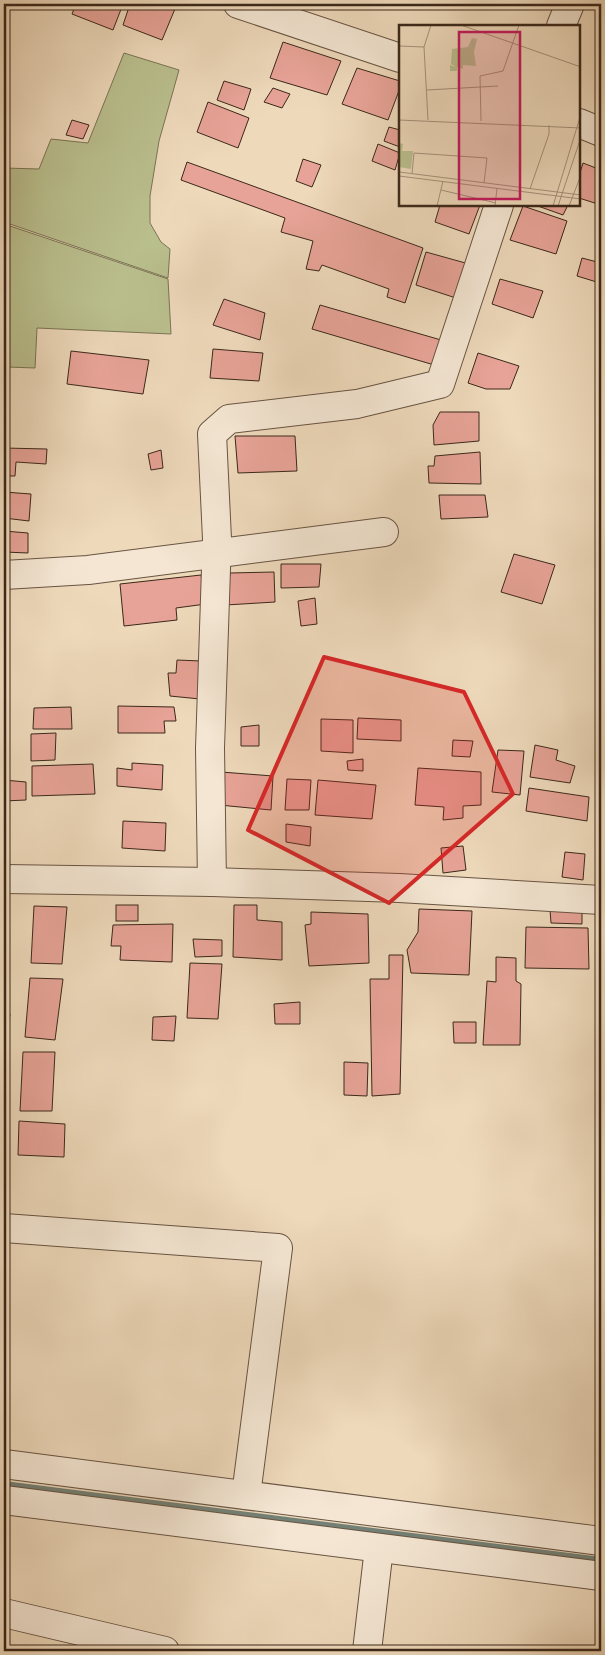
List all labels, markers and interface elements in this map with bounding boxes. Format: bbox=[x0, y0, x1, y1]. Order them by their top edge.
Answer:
inset map bbox=[399, 25, 580, 206]

